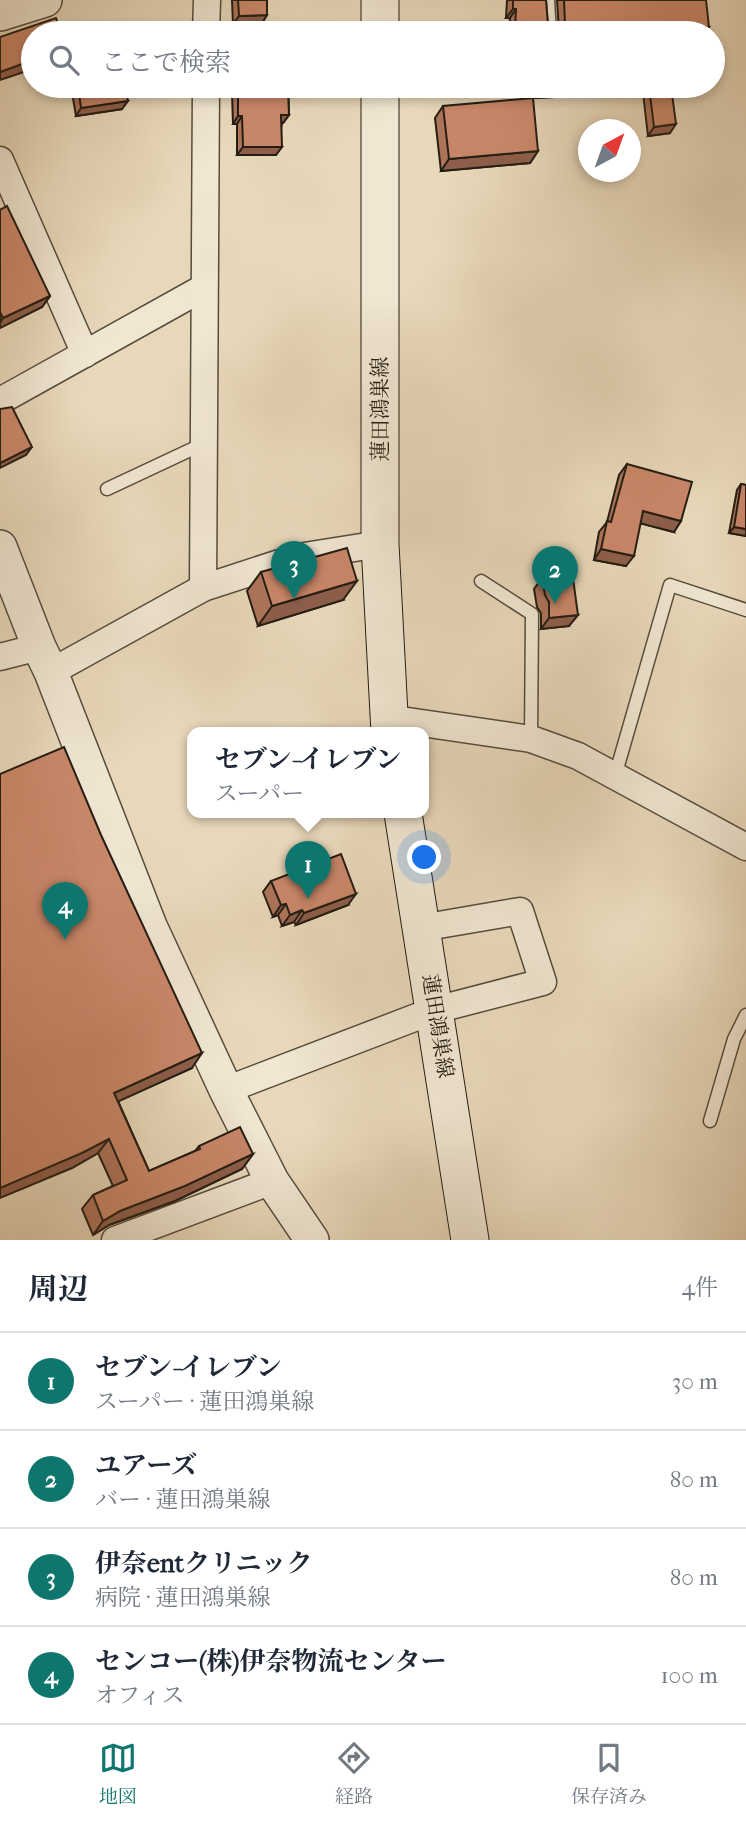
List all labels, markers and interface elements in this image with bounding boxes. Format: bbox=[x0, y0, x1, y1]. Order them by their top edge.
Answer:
search box bbox=[21, 21, 725, 98]
icon: search bbox=[45, 41, 83, 79]
text: ここで検索 bbox=[101, 47, 231, 78]
north arrow bbox=[578, 119, 641, 182]
street label: 蓮田鴻巣線 bbox=[368, 357, 392, 462]
pin: 3 bbox=[271, 541, 317, 599]
pin: 2 bbox=[532, 546, 578, 604]
popup bbox=[187, 727, 429, 818]
text: セブン-イレブン bbox=[215, 744, 401, 775]
text: スーパー bbox=[215, 780, 304, 807]
your location bbox=[407, 840, 441, 874]
pin: 1 bbox=[285, 841, 331, 899]
pin: 4 bbox=[42, 882, 88, 940]
street label: 蓮田鴻巣線 bbox=[418, 972, 458, 1080]
text: 周辺 bbox=[28, 1272, 88, 1307]
text: 4件 bbox=[681, 1274, 718, 1301]
text: セブン-イレブン bbox=[95, 1352, 282, 1383]
text: 1 bbox=[47, 1368, 55, 1395]
text: 30 m bbox=[672, 1368, 718, 1395]
text: スーパー · 蓮田鴻巣線 bbox=[95, 1388, 314, 1415]
text: ユアーズ bbox=[95, 1450, 197, 1481]
text: 2 bbox=[45, 1466, 57, 1493]
text: 80 m bbox=[670, 1466, 718, 1493]
text: バー · 蓮田鴻巣線 bbox=[95, 1486, 271, 1513]
text: 伊奈entクリニック bbox=[95, 1548, 313, 1579]
text: 3 bbox=[46, 1564, 56, 1591]
text: 80 m bbox=[670, 1564, 718, 1591]
text: 病院 · 蓮田鴻巣線 bbox=[95, 1584, 271, 1611]
text: センコー(株)伊奈物流センター bbox=[95, 1646, 446, 1677]
text: 4 bbox=[44, 1662, 58, 1689]
text: 100 m bbox=[660, 1662, 718, 1689]
text: オフィス bbox=[95, 1682, 184, 1709]
tab: 地図 bbox=[99, 1739, 137, 1808]
tab: 経路 bbox=[335, 1739, 373, 1808]
tab: 保存済み bbox=[571, 1739, 647, 1808]

